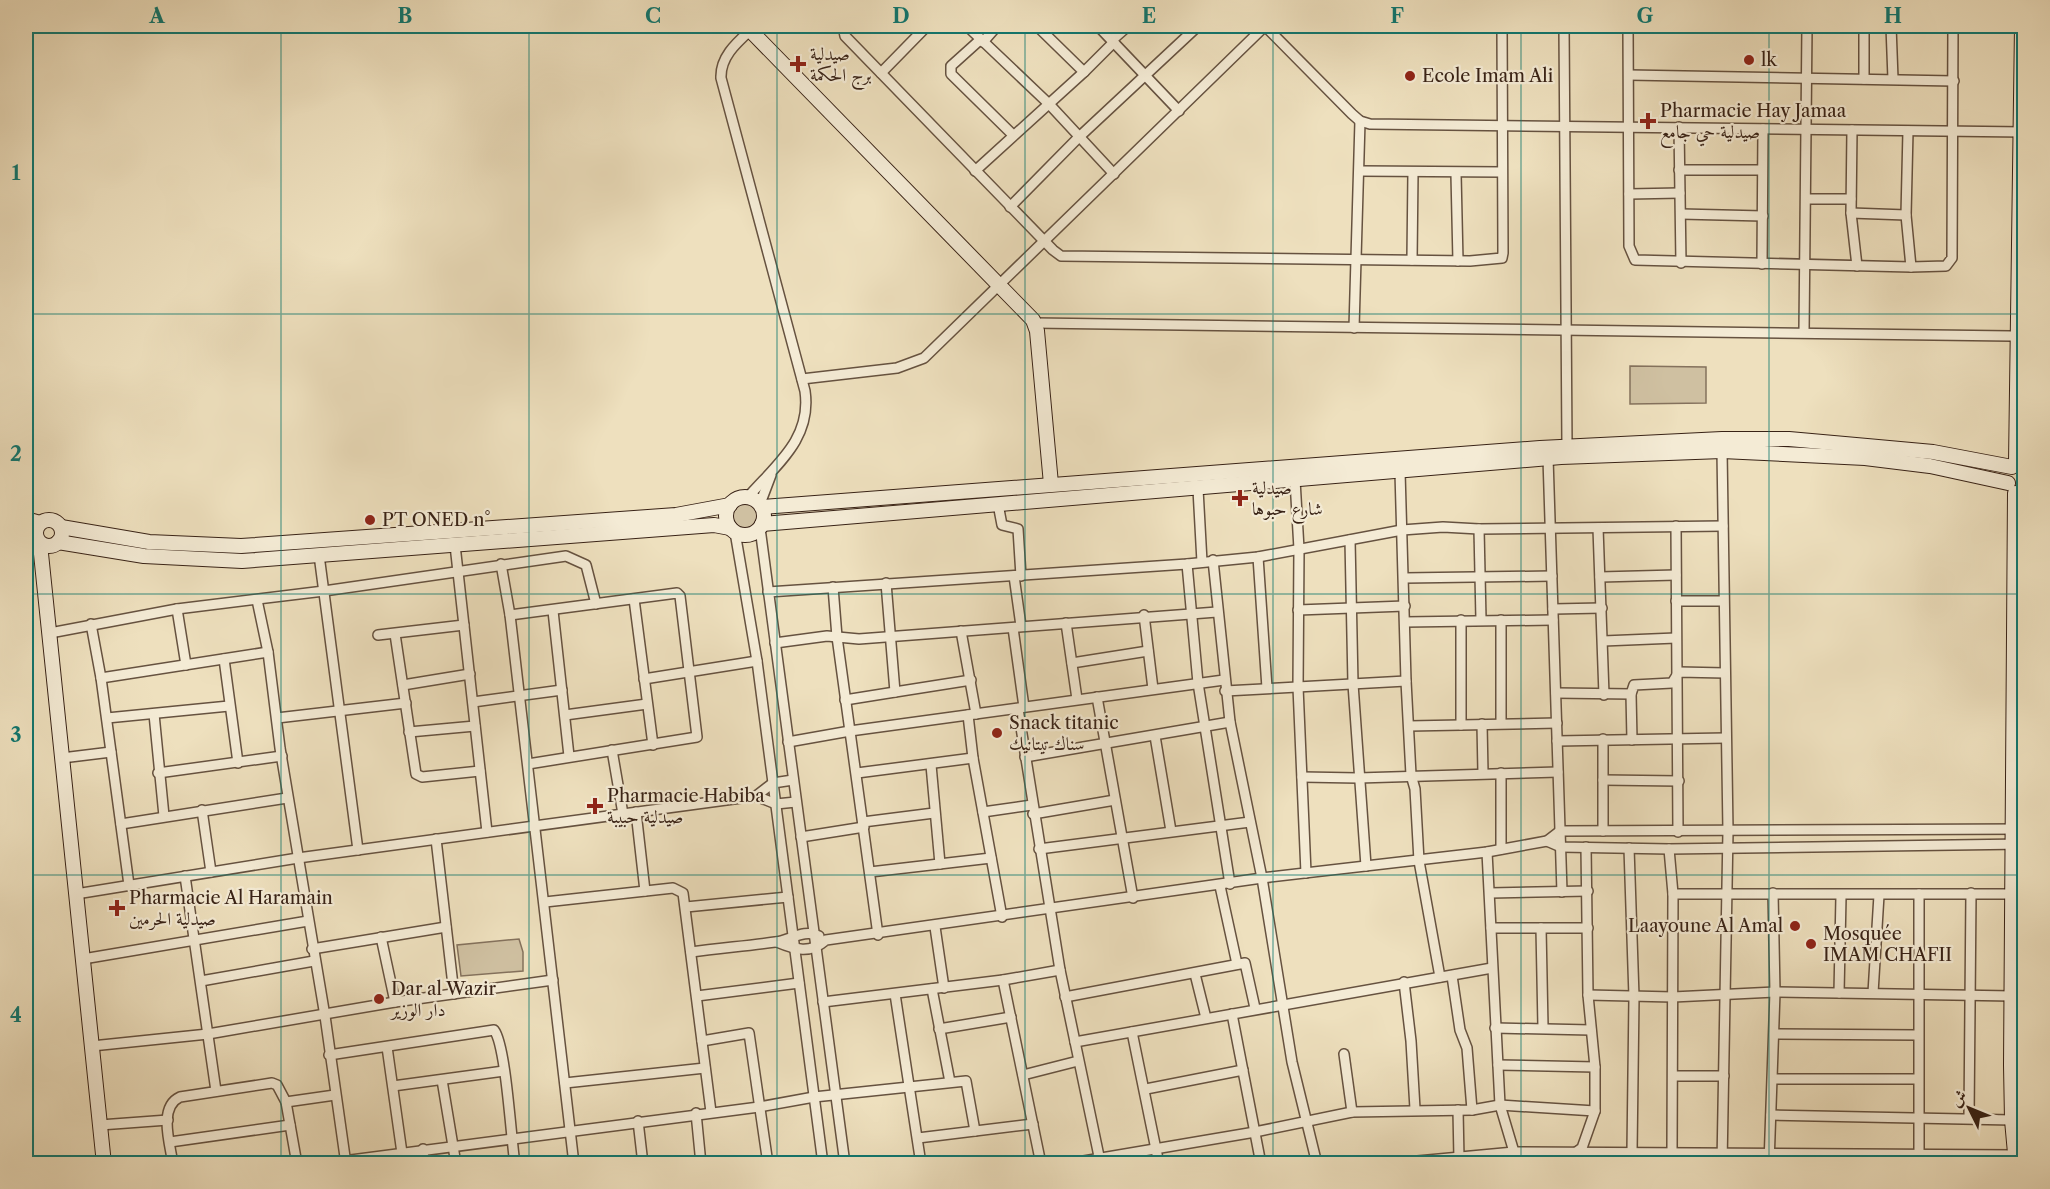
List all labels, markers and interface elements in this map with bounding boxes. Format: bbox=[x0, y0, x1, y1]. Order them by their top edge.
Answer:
text: A bbox=[148, 4, 165, 28]
text: B bbox=[398, 4, 413, 28]
text: C bbox=[645, 4, 661, 28]
text: D bbox=[892, 4, 910, 28]
text: E bbox=[1142, 4, 1156, 28]
text: F bbox=[1390, 4, 1404, 28]
text: G bbox=[1637, 4, 1654, 28]
text: H bbox=[1884, 4, 1902, 28]
place label: صيدلية برج الحكمة bbox=[810, 43, 871, 91]
place label: lk bbox=[1761, 49, 1778, 71]
marker: lk bbox=[1742, 53, 1756, 67]
marker: صيدلية برج الحكمة bbox=[791, 57, 805, 71]
place label: Ecole Imam Ali bbox=[1422, 65, 1554, 87]
marker: Ecole Imam Ali bbox=[1403, 69, 1417, 83]
place label: Pharmacie Hay Jamaa صيدلية حي جامع bbox=[1660, 100, 1847, 148]
marker: Pharmacie Hay Jamaa صيدلية حي جامع bbox=[1641, 114, 1655, 128]
text: 1 bbox=[12, 161, 21, 185]
text: 2 bbox=[10, 442, 22, 466]
place label: صيدلية شارع حبوها bbox=[1252, 477, 1323, 524]
marker: صيدلية شارع حبوها bbox=[1233, 491, 1247, 505]
place label: PT ONED n° bbox=[382, 509, 490, 531]
marker: PT ONED n° bbox=[363, 513, 377, 527]
place label: Snack titanic سناك تيتانيك bbox=[1009, 712, 1119, 755]
text: 3 bbox=[10, 723, 22, 747]
marker: Snack titanic سناك تيتانيك bbox=[990, 726, 1004, 740]
place label: Pharmacie Habiba صيدلية حبيبة bbox=[607, 785, 765, 828]
marker: Pharmacie Habiba صيدلية حبيبة bbox=[588, 799, 602, 813]
place label: Pharmacie Al Haramain صيدلية الحرمين bbox=[129, 887, 333, 931]
marker: Pharmacie Al Haramain صيدلية الحرمين bbox=[110, 901, 124, 915]
place label: Laayoune Al Amal bbox=[1628, 915, 1783, 937]
marker: Laayoune Al Amal bbox=[1788, 919, 1802, 933]
place label: Mosquée IMAM CHAFII bbox=[1823, 923, 1952, 966]
marker: Mosquée IMAM CHAFII bbox=[1804, 937, 1818, 951]
place label: Dar al Wazir دار الوزير bbox=[389, 978, 496, 1021]
marker: Dar al Wazir دار الوزير bbox=[372, 992, 386, 1006]
text: 4 bbox=[10, 1003, 22, 1027]
north arrow bbox=[1939, 1078, 1999, 1138]
text: ش bbox=[1945, 1085, 1971, 1110]

